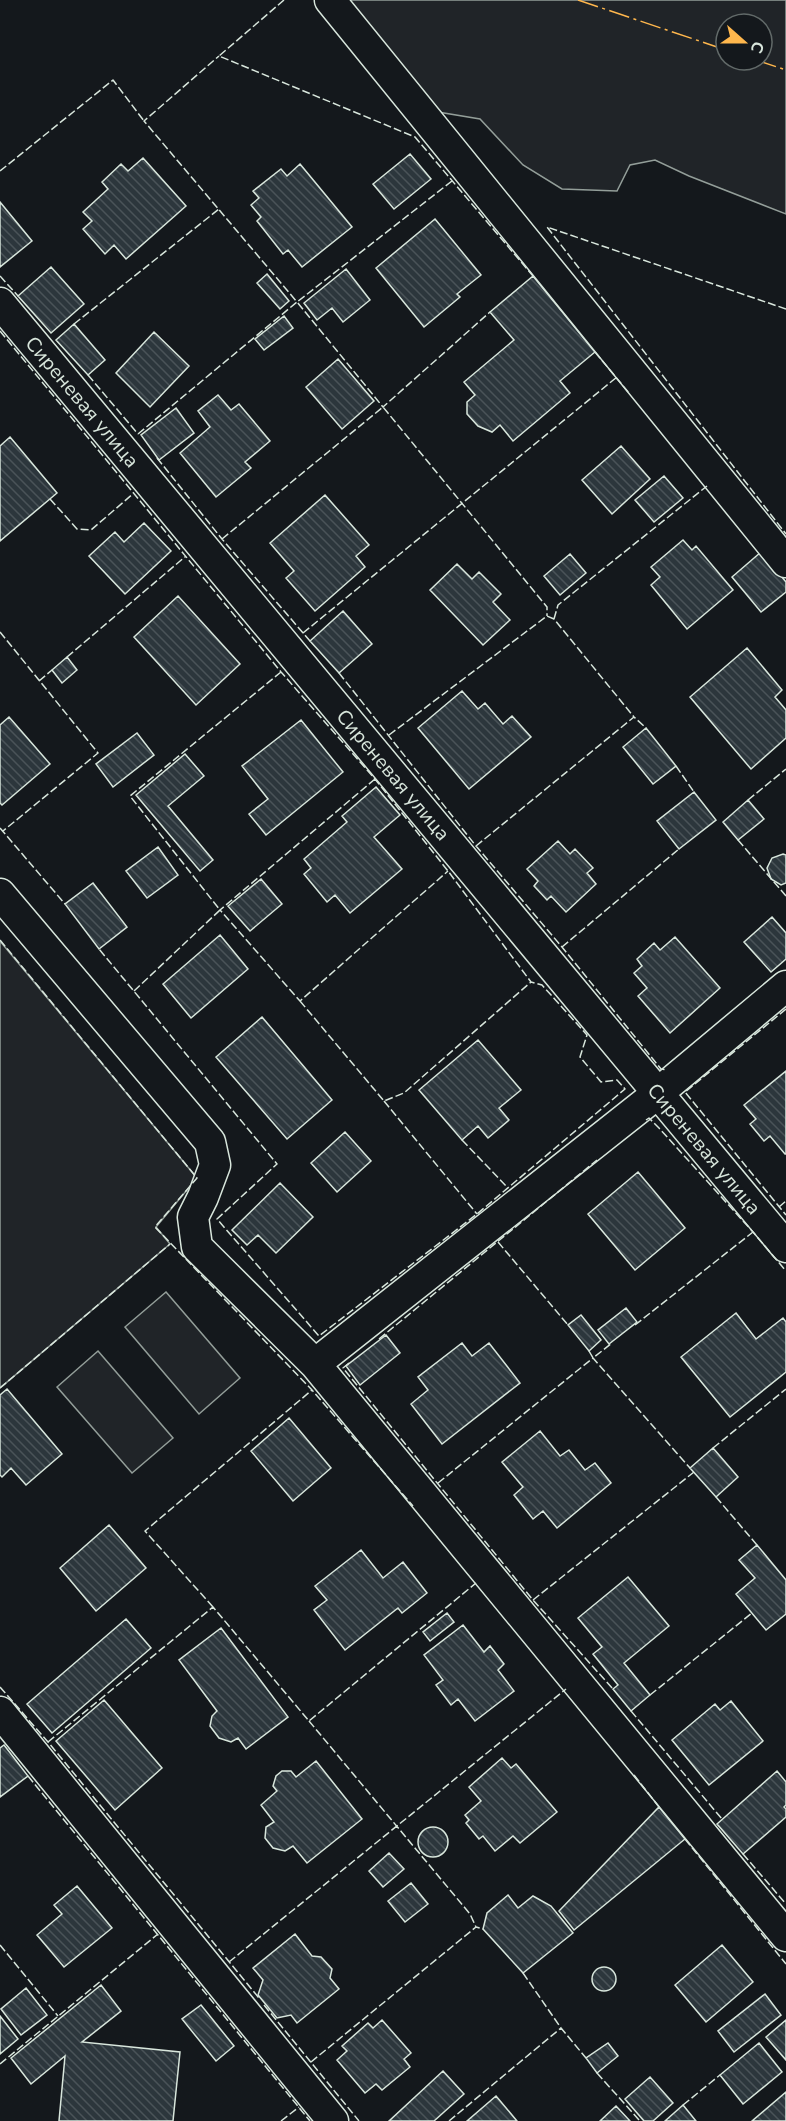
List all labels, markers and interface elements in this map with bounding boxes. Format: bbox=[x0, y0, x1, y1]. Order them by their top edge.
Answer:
north arrow bbox=[714, 12, 774, 72]
text: С bbox=[745, 38, 769, 56]
street label: Сиреневая улица bbox=[19, 331, 145, 473]
street label: Сиреневая улица bbox=[330, 704, 456, 846]
street label: Сиреневая улица bbox=[641, 1078, 767, 1220]

